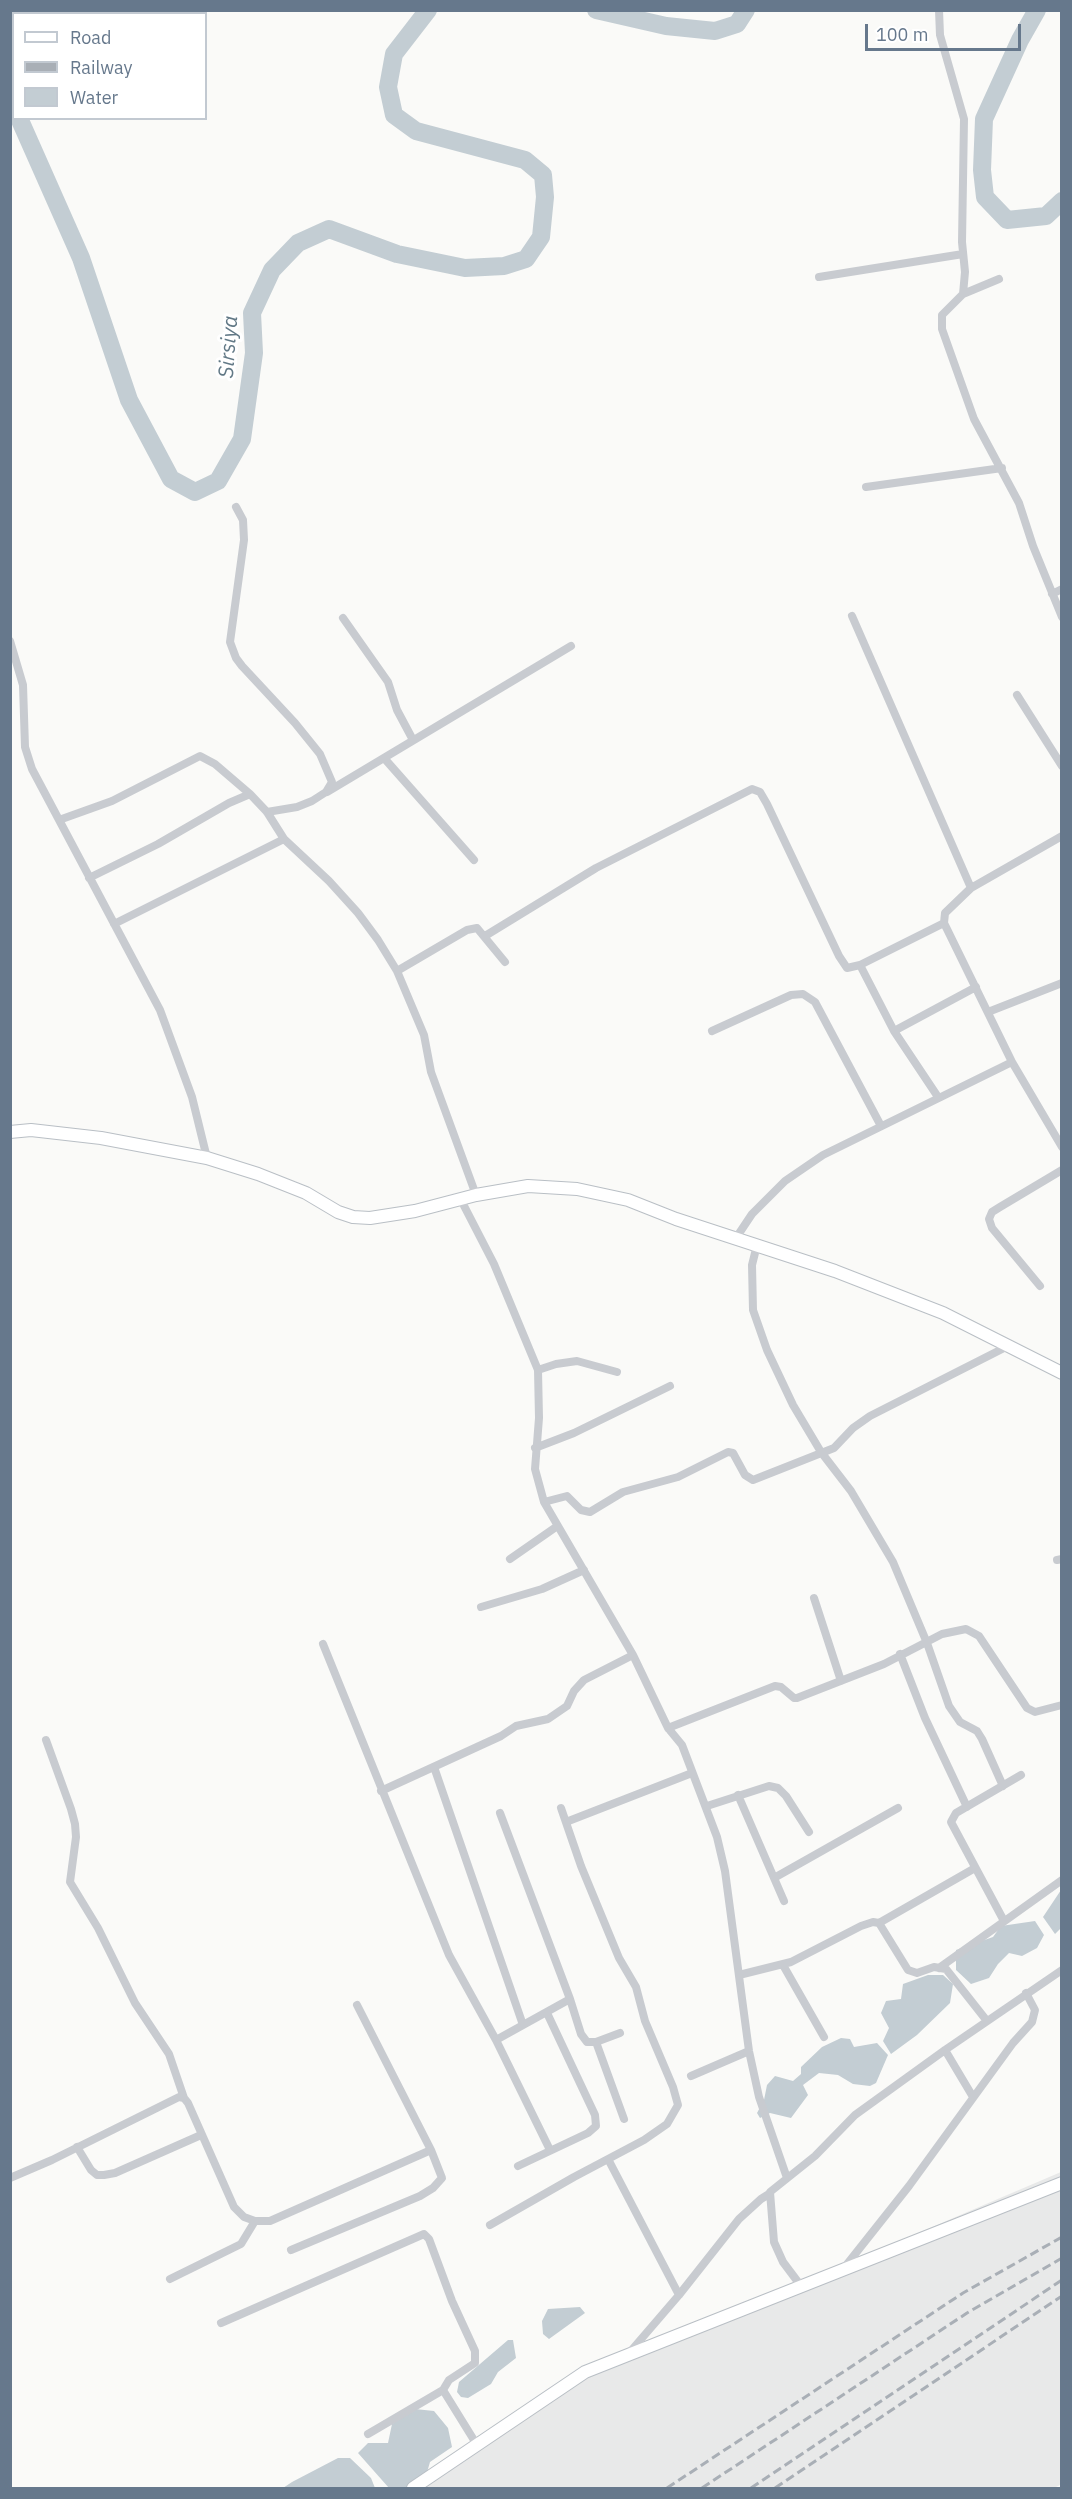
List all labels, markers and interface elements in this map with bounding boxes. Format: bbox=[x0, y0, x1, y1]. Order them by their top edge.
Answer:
legend bbox=[12, 12, 207, 120]
scale bar bbox=[868, 12, 1024, 50]
text: 100 m bbox=[876, 23, 928, 46]
text: Road bbox=[70, 26, 111, 49]
text: Railway bbox=[70, 56, 132, 79]
text: Water bbox=[70, 86, 118, 109]
water label: Sirsiya bbox=[214, 315, 244, 379]

